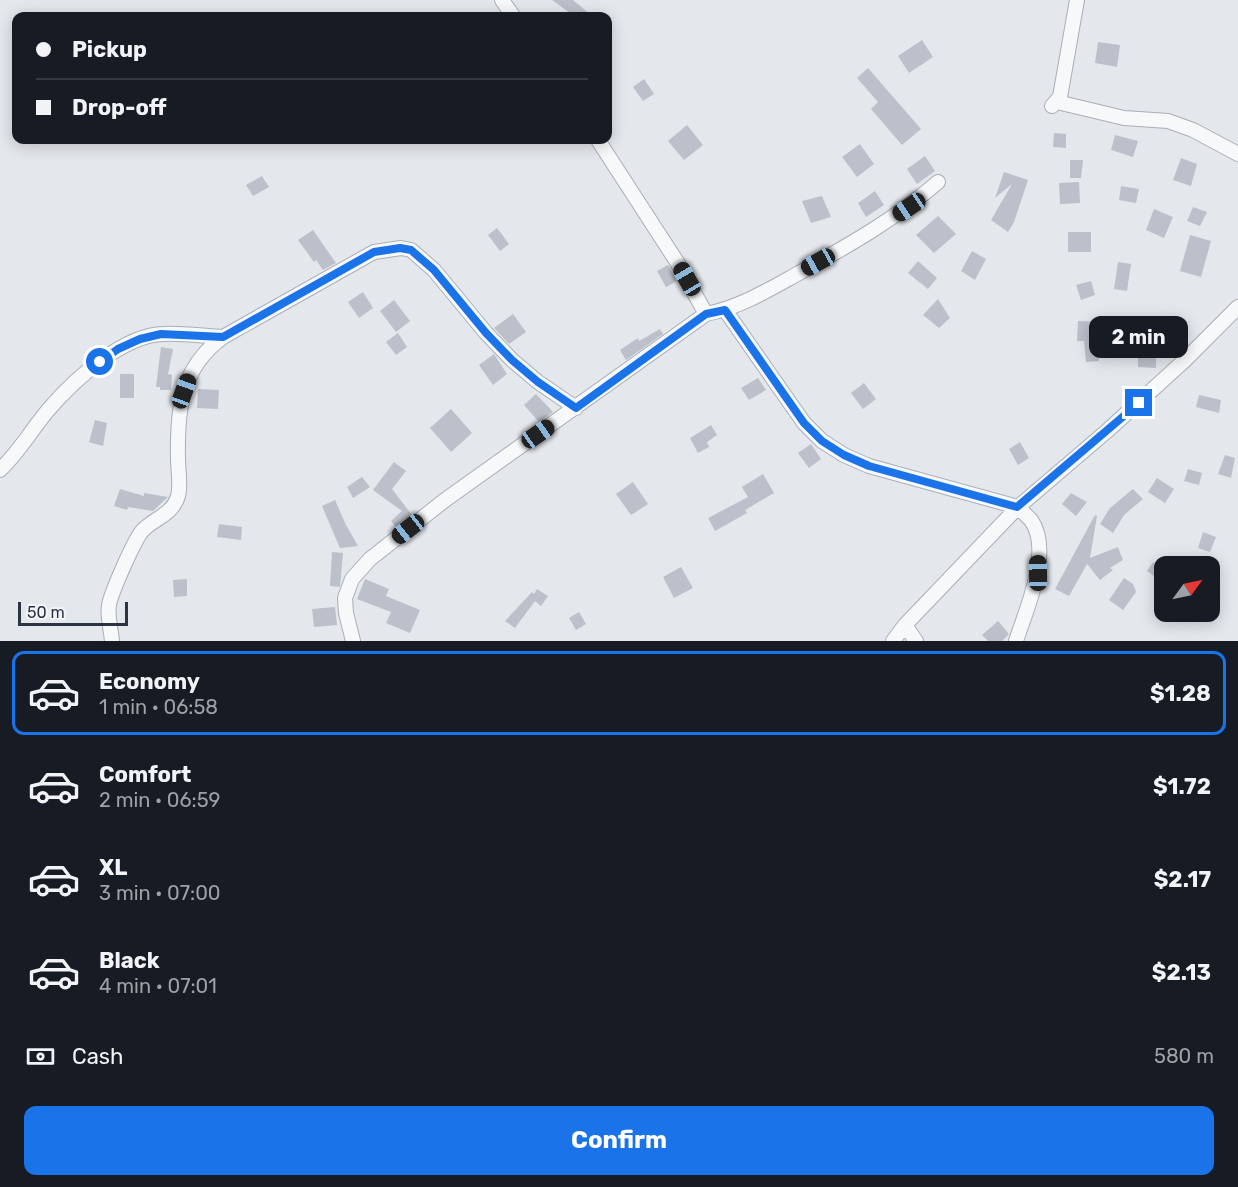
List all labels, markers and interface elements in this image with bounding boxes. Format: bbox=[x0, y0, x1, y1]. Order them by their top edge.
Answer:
text: Pickup bbox=[72, 36, 147, 63]
text: Drop-off bbox=[72, 94, 167, 121]
car bbox=[889, 189, 929, 225]
car bbox=[798, 245, 838, 279]
car bbox=[670, 259, 704, 299]
callout: 2 min bbox=[1090, 316, 1188, 358]
text: 2 min bbox=[1111, 325, 1166, 349]
route start bbox=[86, 348, 113, 375]
car bbox=[169, 371, 199, 411]
route end bbox=[1125, 389, 1152, 416]
car bbox=[518, 416, 558, 452]
car bbox=[388, 511, 428, 547]
car bbox=[1029, 555, 1047, 591]
north arrow bbox=[1154, 556, 1220, 622]
map controls bbox=[1154, 556, 1220, 622]
scale bar bbox=[18, 599, 128, 626]
text: 50 m bbox=[27, 603, 65, 622]
icon: car bbox=[27, 666, 81, 720]
text: Economy bbox=[99, 668, 200, 695]
text: $1.28 bbox=[1150, 680, 1211, 707]
text: 1 min · 06:58 bbox=[99, 695, 218, 719]
icon: car bbox=[27, 759, 81, 813]
text: Comfort bbox=[99, 761, 191, 788]
text: $1.72 bbox=[1153, 773, 1211, 800]
text: 2 min · 06:59 bbox=[99, 788, 220, 812]
icon: car bbox=[27, 852, 81, 906]
text: XL bbox=[99, 854, 127, 881]
text: $2.17 bbox=[1154, 866, 1211, 893]
text: 3 min · 07:00 bbox=[99, 881, 221, 905]
icon: car bbox=[27, 945, 81, 999]
text: Black bbox=[99, 947, 160, 974]
text: $2.13 bbox=[1152, 959, 1211, 986]
text: 4 min · 07:01 bbox=[99, 974, 217, 998]
icon: cash bbox=[24, 1040, 57, 1073]
text: Cash bbox=[72, 1043, 123, 1070]
text: 580 m bbox=[1154, 1044, 1214, 1068]
button: Confirm bbox=[24, 1106, 1214, 1175]

